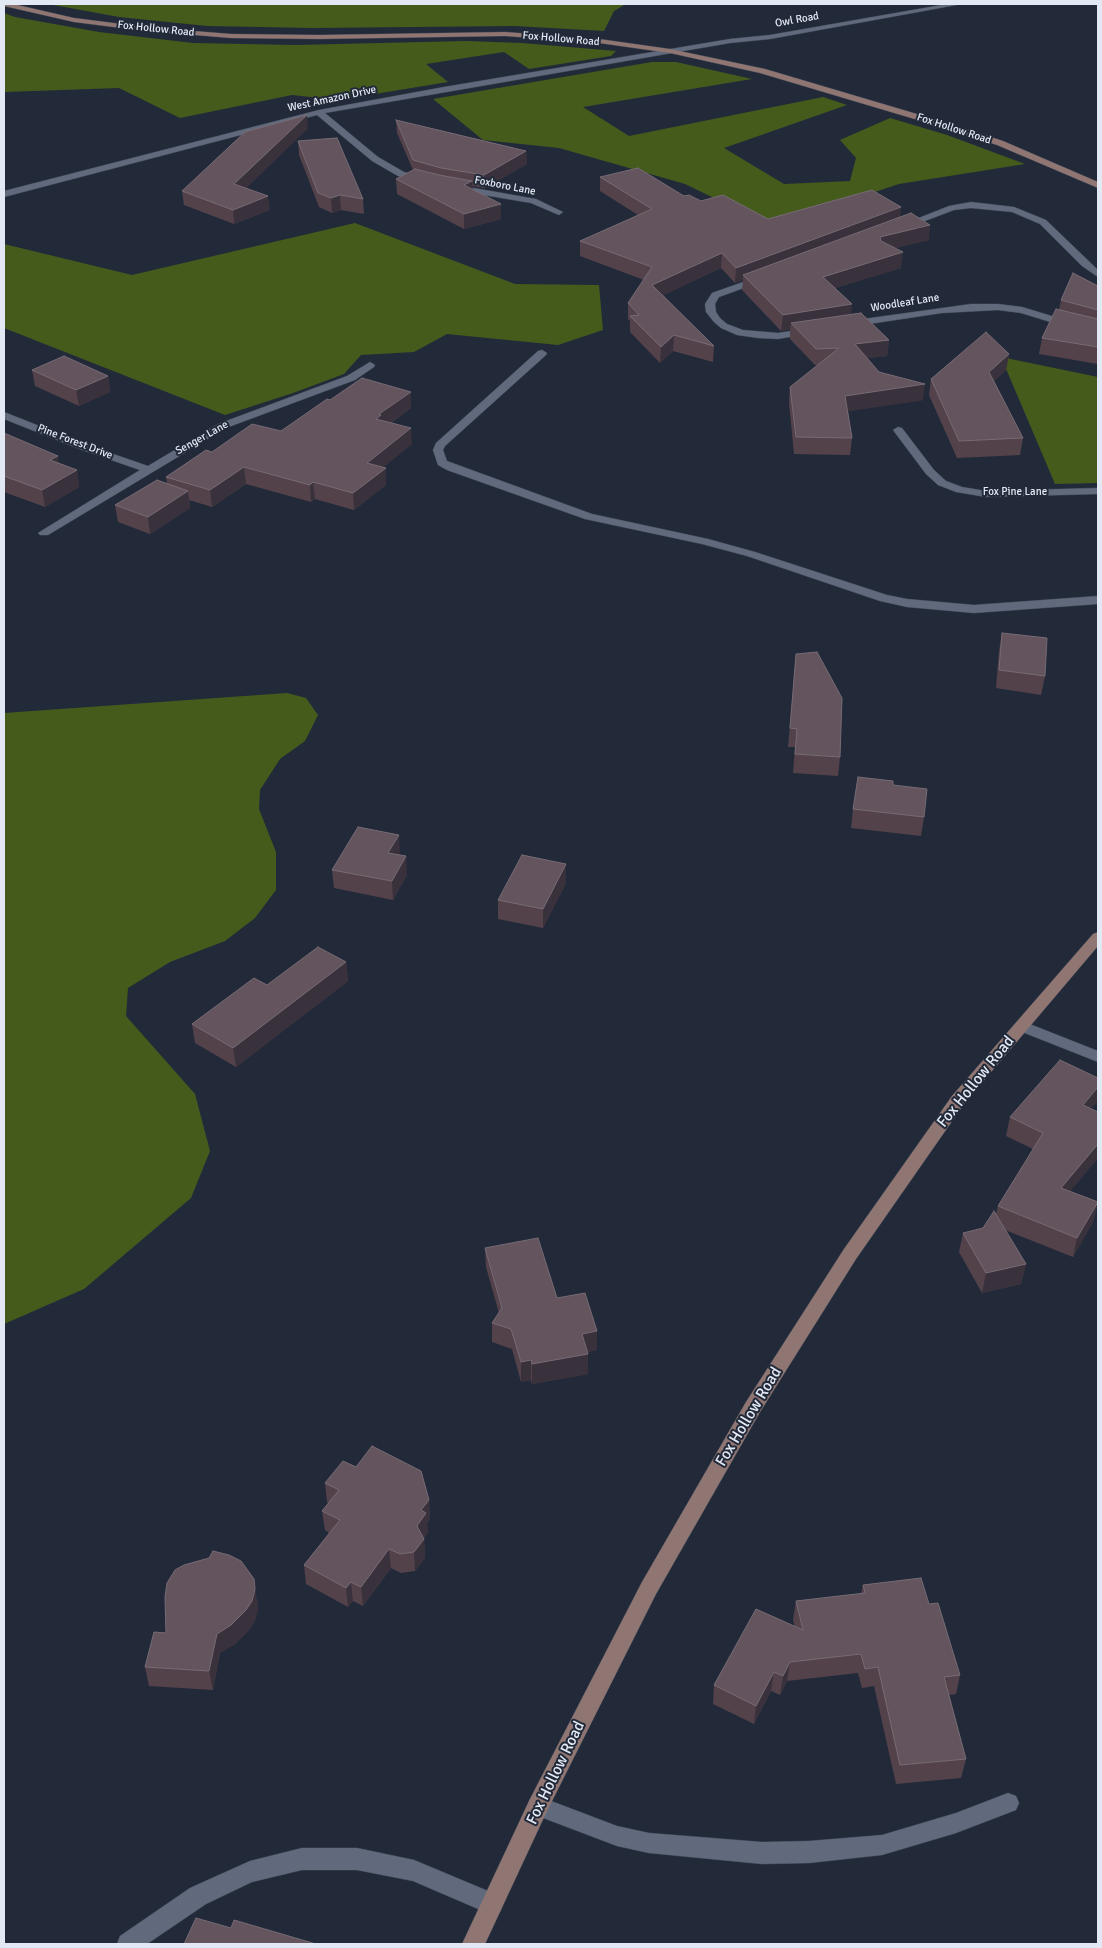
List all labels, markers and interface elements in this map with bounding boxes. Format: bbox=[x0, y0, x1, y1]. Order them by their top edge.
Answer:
street label: Owl Road bbox=[774, 10, 820, 30]
street label: Fox Hollow Road bbox=[117, 18, 195, 40]
street label: Fox Hollow Road bbox=[522, 29, 600, 49]
street label: West Amazon Drive bbox=[287, 83, 377, 115]
street label: Fox Hollow Road bbox=[915, 111, 993, 147]
street label: Foxboro Lane bbox=[473, 174, 537, 198]
street label: Woodleaf Lane bbox=[870, 291, 940, 315]
street label: Senger Lane bbox=[173, 418, 231, 458]
street label: Pine Forest Drive bbox=[36, 422, 114, 462]
street label: Fox Pine Lane bbox=[983, 485, 1047, 499]
street label: Fox Hollow Road bbox=[933, 1032, 1019, 1132]
street label: Fox Hollow Road bbox=[712, 1364, 786, 1470]
street label: Fox Hollow Road bbox=[523, 1718, 589, 1828]

